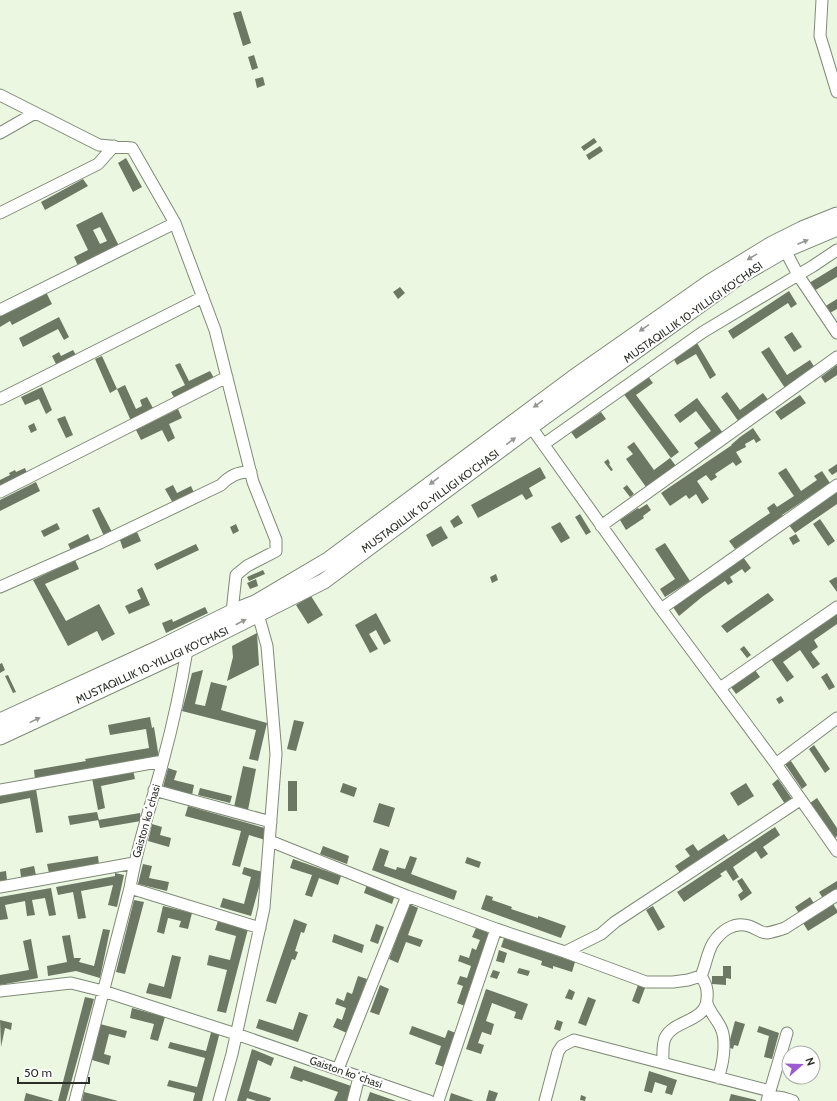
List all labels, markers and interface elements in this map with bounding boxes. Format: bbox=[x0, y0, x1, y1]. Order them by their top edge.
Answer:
one-way arrow bbox=[797, 239, 809, 245]
one-way arrow bbox=[746, 253, 758, 260]
street label: MUSTAQILLIK 10-YILLIGI KO'CHASI bbox=[621, 258, 765, 366]
one-way arrow bbox=[638, 324, 649, 332]
one-way arrow bbox=[532, 400, 543, 408]
one-way arrow bbox=[506, 437, 517, 445]
street label: MUSTAQILLIK 10-YILLIGI KO'CHASI bbox=[358, 446, 502, 556]
one-way arrow bbox=[428, 477, 439, 486]
one-way arrow bbox=[235, 619, 247, 625]
street label: MUSTAQILLIK 10-YILLIGI KO'CHASI bbox=[73, 623, 231, 707]
one-way arrow bbox=[29, 717, 41, 723]
street label: Gaiston koʻchasi bbox=[129, 783, 163, 859]
north arrow bbox=[781, 1045, 821, 1085]
street label: Gaiston koʻchasi bbox=[308, 1053, 384, 1091]
text: N bbox=[802, 1056, 818, 1068]
scale bar bbox=[18, 1059, 89, 1085]
text: 50 m bbox=[24, 1065, 52, 1080]

